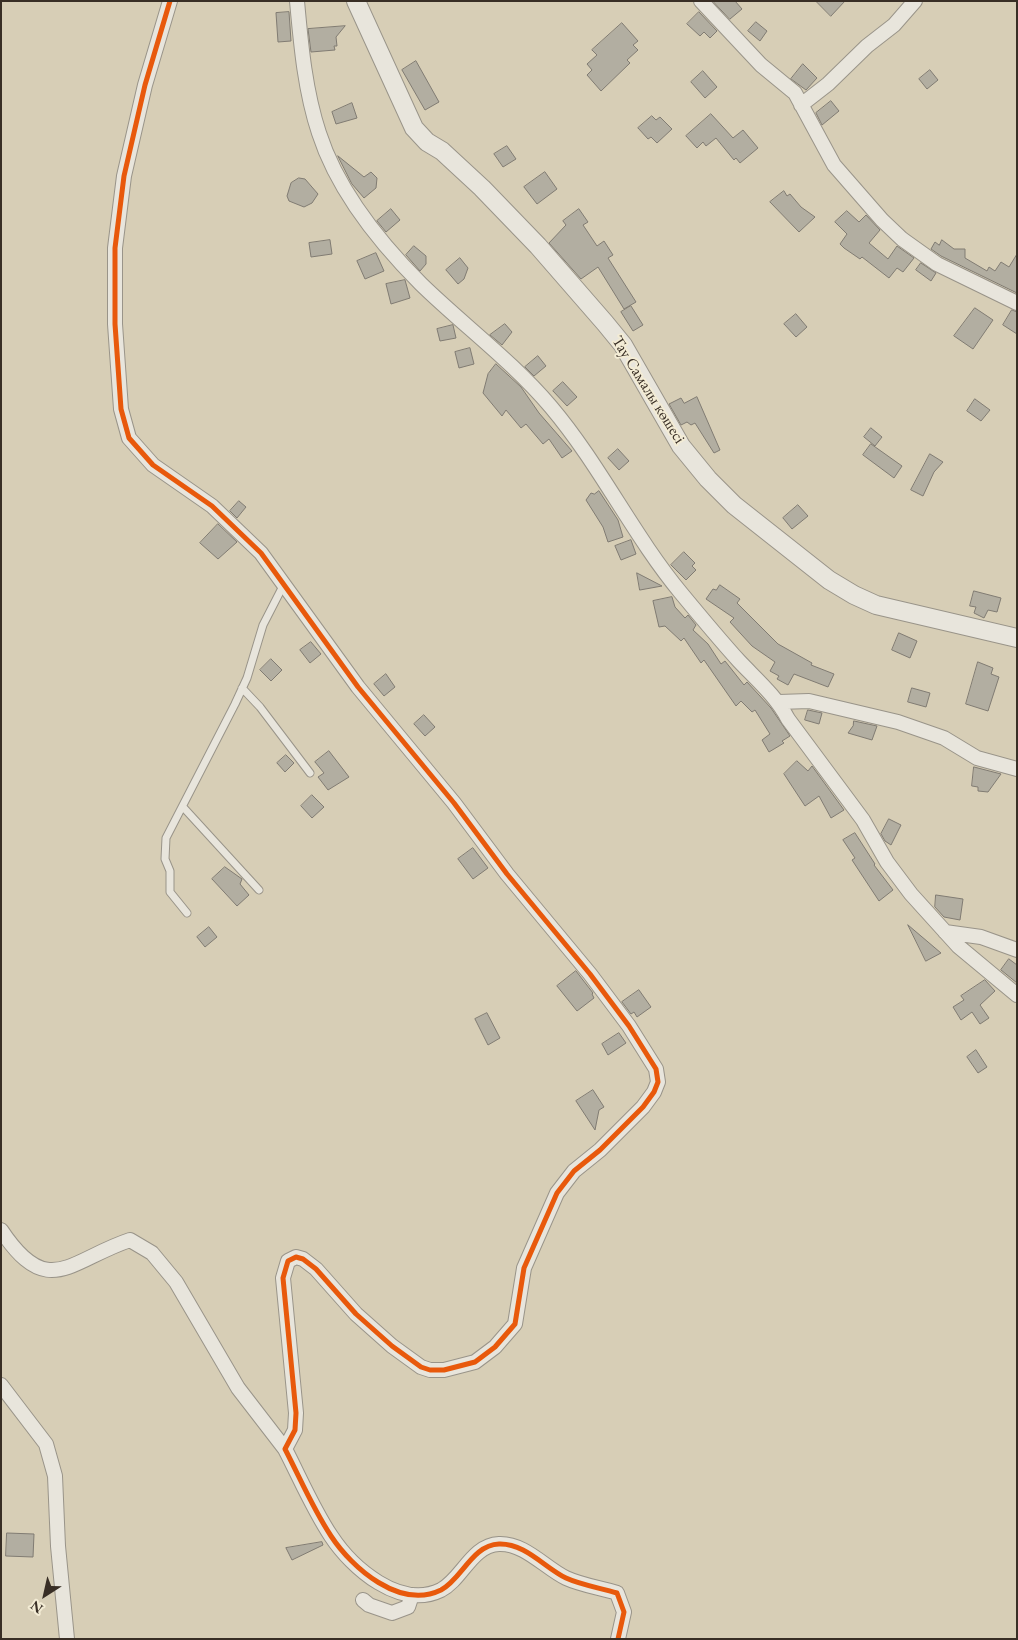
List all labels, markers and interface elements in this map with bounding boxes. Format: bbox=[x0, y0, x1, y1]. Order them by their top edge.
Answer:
street label: Тау Самалы көшесі bbox=[607, 333, 689, 447]
north arrow bbox=[20, 1570, 70, 1620]
text: N bbox=[27, 1597, 46, 1618]

